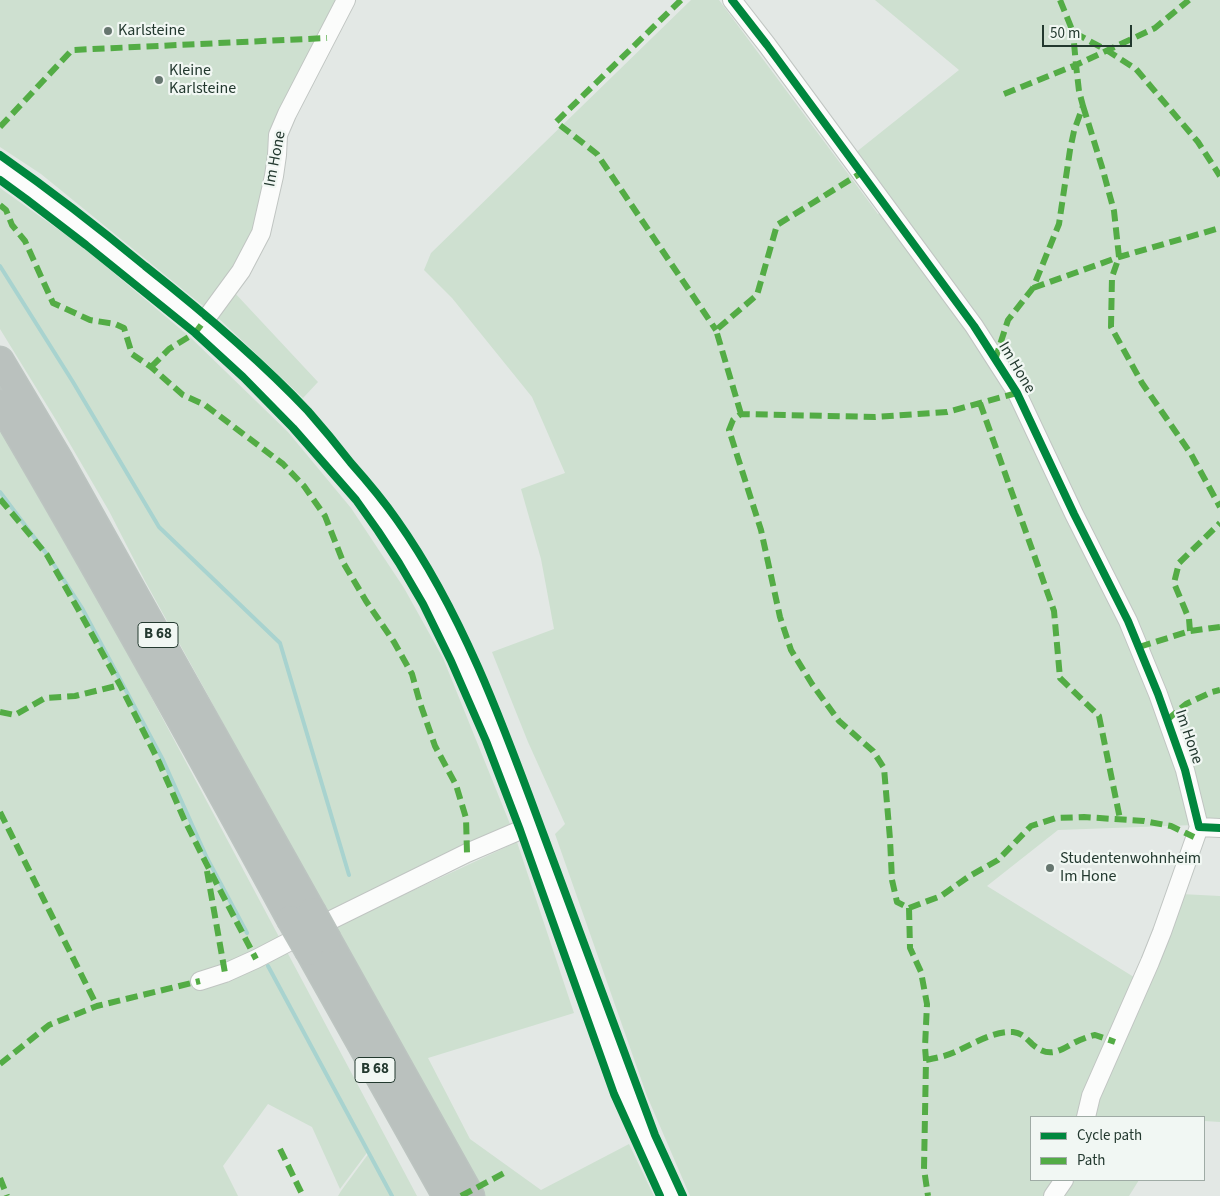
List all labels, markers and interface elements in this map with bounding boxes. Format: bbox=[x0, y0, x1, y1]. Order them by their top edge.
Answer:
scale bar bbox=[1045, 15, 1135, 47]
place label: Karlsteine bbox=[118, 21, 185, 41]
text: 50 m bbox=[1050, 23, 1080, 44]
marker: Karlsteine bbox=[102, 25, 114, 37]
place label: Kleine Karlsteine bbox=[169, 61, 236, 99]
marker: Kleine Karlsteine bbox=[153, 74, 165, 86]
street label: Im Hone bbox=[261, 129, 291, 189]
street label: Im Hone bbox=[993, 339, 1039, 397]
road number: B 68 bbox=[138, 622, 178, 648]
street label: Im Hone bbox=[1170, 707, 1206, 767]
place label: Studentenwohnheim Im Hone bbox=[1060, 849, 1201, 887]
marker: Studentenwohnheim Im Hone bbox=[1044, 862, 1056, 874]
road number: B 68 bbox=[355, 1058, 395, 1082]
legend bbox=[1030, 1116, 1205, 1181]
text: Cycle path bbox=[1077, 1125, 1142, 1146]
text: Path bbox=[1077, 1150, 1105, 1171]

